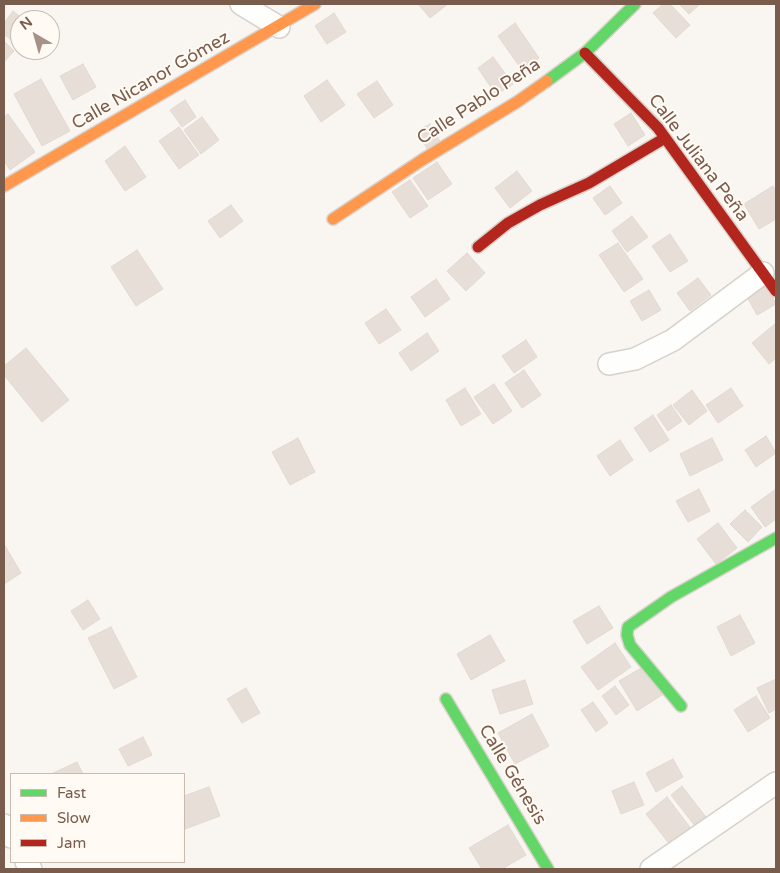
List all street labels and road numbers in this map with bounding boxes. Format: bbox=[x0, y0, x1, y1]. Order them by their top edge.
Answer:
street label: Calle Nicanor Gómez bbox=[68, 27, 234, 135]
street label: Calle Pablo Peña bbox=[413, 54, 545, 150]
street label: Calle Juliana Peña bbox=[643, 90, 753, 226]
street label: Calle Génesis bbox=[474, 721, 550, 829]

